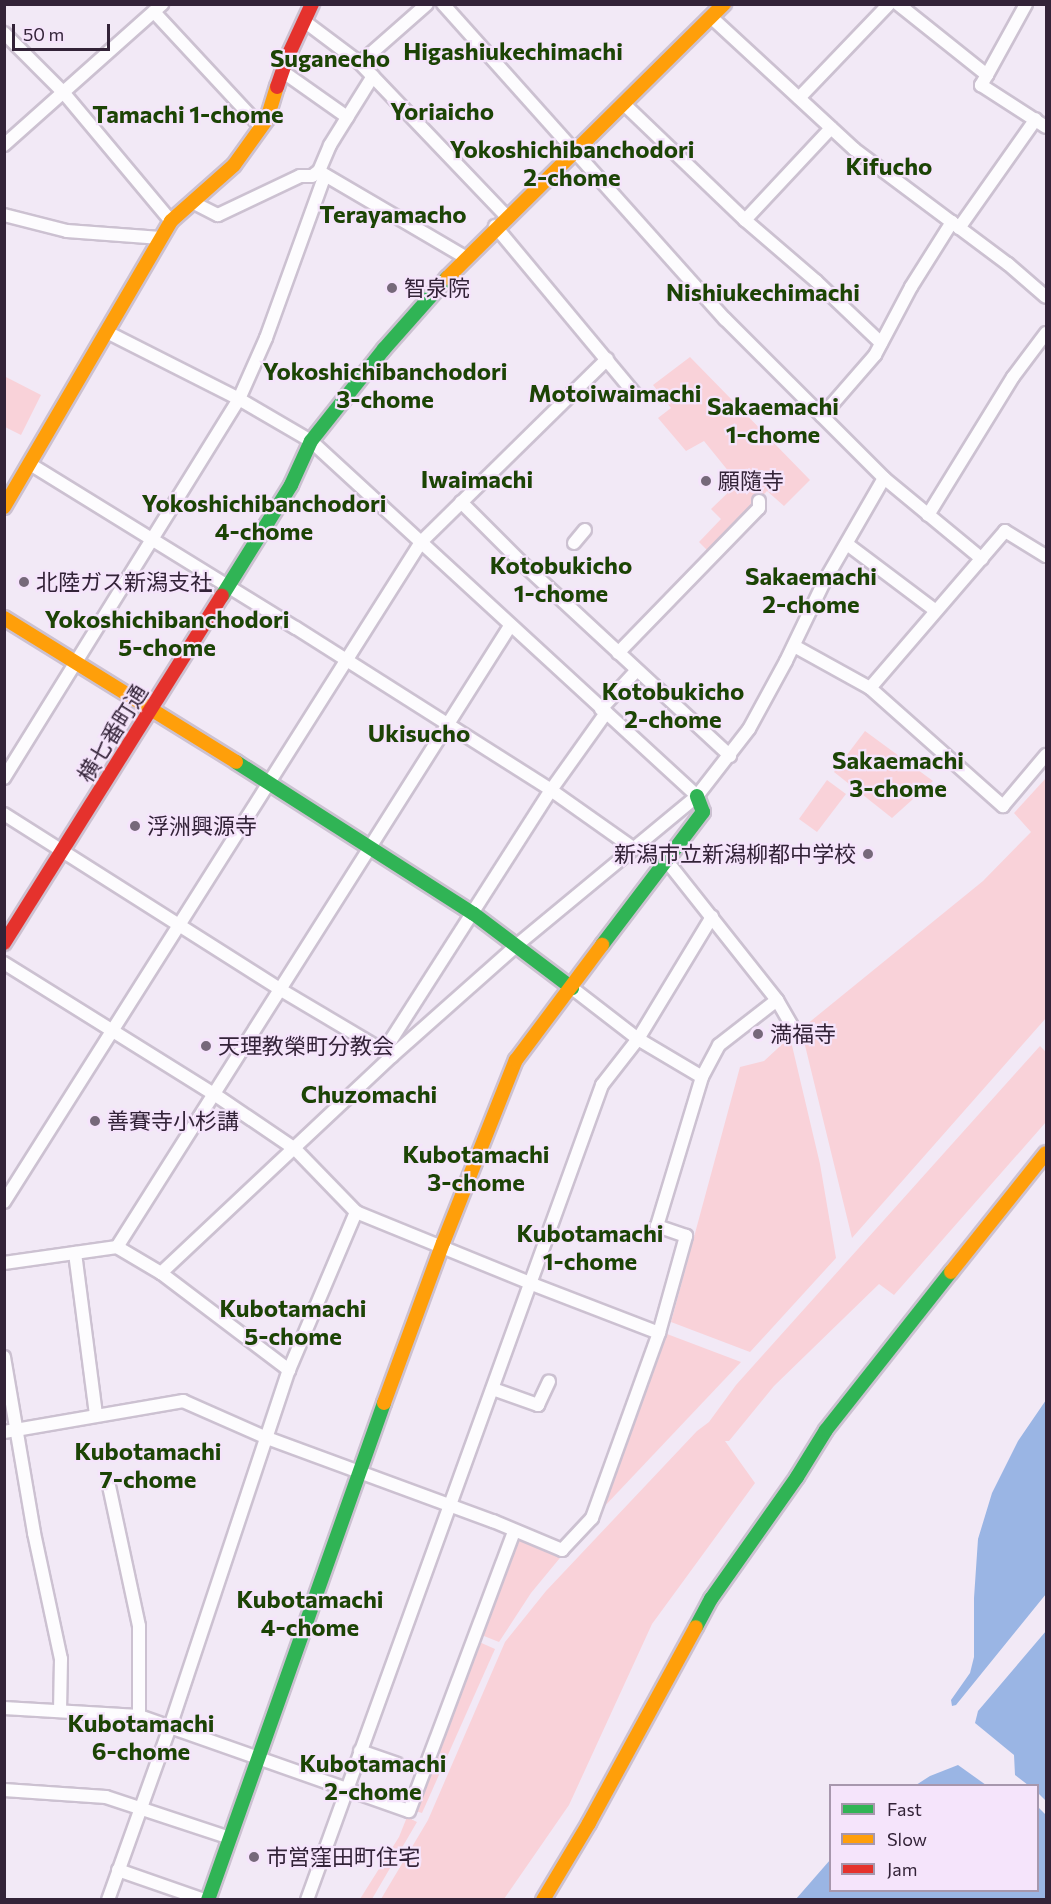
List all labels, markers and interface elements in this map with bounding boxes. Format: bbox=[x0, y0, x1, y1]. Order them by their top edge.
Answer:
scale bar bbox=[15, 12, 112, 50]
text: 50 m bbox=[23, 23, 64, 45]
district label: Higashiukechimachi bbox=[403, 37, 623, 65]
district label: Suganecho bbox=[270, 44, 390, 72]
district label: Yoriaicho bbox=[390, 97, 494, 125]
district label: Tamachi 1-chome bbox=[92, 100, 284, 128]
district label: Yokoshichibanchodori 2-chome bbox=[449, 135, 695, 191]
district label: Kifucho bbox=[846, 152, 932, 180]
district label: Terayamacho bbox=[319, 200, 467, 228]
place label: 智泉院 bbox=[404, 275, 470, 301]
district label: Nishiukechimachi bbox=[666, 278, 860, 306]
marker: 智泉院 bbox=[385, 281, 399, 295]
district label: Yokoshichibanchodori 3-chome bbox=[262, 357, 508, 413]
district label: Motoiwaimachi bbox=[528, 379, 702, 407]
district label: Sakaemachi 1-chome bbox=[707, 392, 839, 448]
district label: Iwaimachi bbox=[421, 465, 533, 493]
place label: 願隨寺 bbox=[718, 468, 784, 494]
marker: 願隨寺 bbox=[699, 474, 713, 488]
district label: Yokoshichibanchodori 4-chome bbox=[141, 489, 387, 545]
district label: Kotobukicho 1-chome bbox=[490, 551, 632, 607]
district label: Sakaemachi 2-chome bbox=[745, 562, 877, 618]
place label: 北陸ガス新潟支社 bbox=[36, 569, 212, 595]
marker: 北陸ガス新潟支社 bbox=[17, 575, 31, 589]
district label: Yokoshichibanchodori 5-chome bbox=[44, 605, 290, 661]
district label: Kotobukicho 2-chome bbox=[602, 677, 744, 733]
street label: 横七番町通 bbox=[72, 679, 152, 787]
district label: Ukisucho bbox=[368, 719, 470, 747]
district label: Sakaemachi 3-chome bbox=[832, 746, 964, 802]
place label: 浮洲興源寺 bbox=[147, 813, 257, 839]
marker: 浮洲興源寺 bbox=[128, 819, 142, 833]
place label: 新潟市立新潟柳都中学校 bbox=[614, 841, 856, 867]
marker: 新潟市立新潟柳都中学校 bbox=[861, 847, 875, 861]
place label: 満福寺 bbox=[770, 1021, 836, 1047]
marker: 満福寺 bbox=[751, 1027, 765, 1041]
place label: 天理教榮町分教会 bbox=[218, 1033, 394, 1059]
marker: 天理教榮町分教会 bbox=[199, 1039, 213, 1053]
district label: Chuzomachi bbox=[301, 1080, 437, 1108]
place label: 善賽寺小杉講 bbox=[107, 1108, 239, 1134]
marker: 善賽寺小杉講 bbox=[88, 1114, 102, 1128]
district label: Kubotamachi 3-chome bbox=[402, 1140, 550, 1196]
district label: Kubotamachi 1-chome bbox=[516, 1219, 664, 1275]
district label: Kubotamachi 5-chome bbox=[219, 1294, 367, 1350]
district label: Kubotamachi 7-chome bbox=[74, 1437, 222, 1493]
district label: Kubotamachi 4-chome bbox=[236, 1585, 384, 1641]
district label: Kubotamachi 6-chome bbox=[67, 1709, 215, 1765]
district label: Kubotamachi 2-chome bbox=[299, 1749, 447, 1805]
legend bbox=[829, 1784, 1039, 1892]
text: Fast bbox=[887, 1798, 922, 1820]
text: Slow bbox=[887, 1828, 927, 1850]
place label: 市営窪田町住宅 bbox=[266, 1844, 420, 1870]
marker: 市営窪田町住宅 bbox=[247, 1850, 261, 1864]
text: Jam bbox=[887, 1858, 917, 1880]

